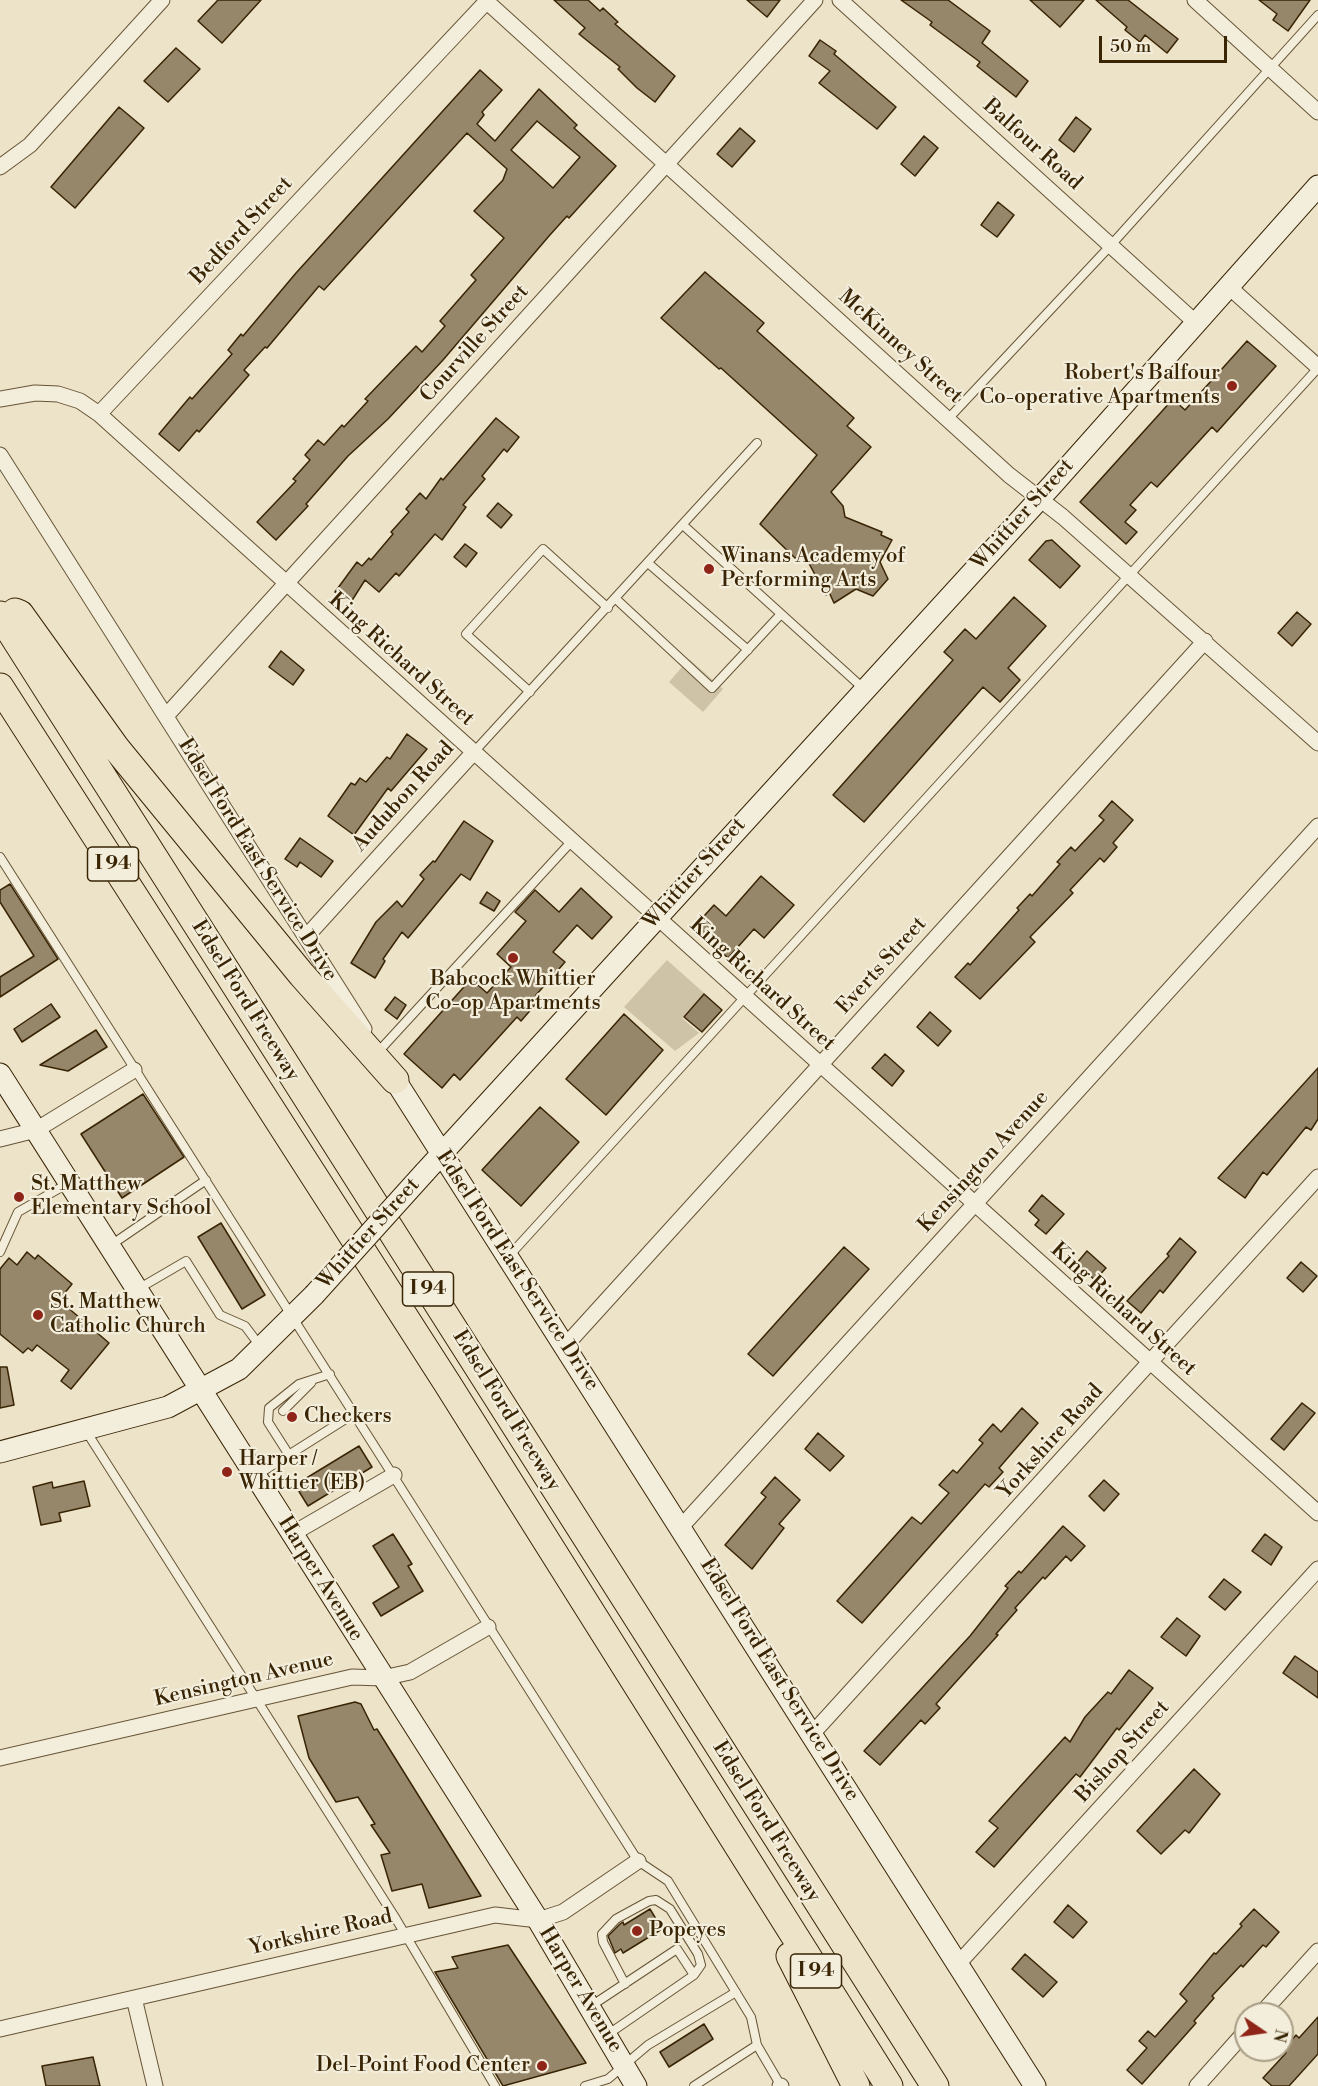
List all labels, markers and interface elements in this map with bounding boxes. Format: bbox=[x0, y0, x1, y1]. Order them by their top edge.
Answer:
scale bar bbox=[1102, 24, 1230, 62]
text: 50 m bbox=[1110, 35, 1151, 58]
street label: Balfour Road bbox=[977, 94, 1087, 196]
street label: Bedford Street bbox=[186, 172, 298, 290]
street label: Courville Street bbox=[415, 280, 535, 408]
street label: McKinney Street bbox=[833, 285, 967, 409]
place label: Robert's Balfour Co-operative Apartments bbox=[979, 361, 1220, 411]
marker: Robert's Balfour Co-operative Apartments bbox=[1225, 379, 1239, 393]
street label: Whittier Street bbox=[966, 454, 1080, 576]
place label: Winans Academy of Performing Arts bbox=[721, 544, 905, 594]
marker: Winans Academy of Performing Arts bbox=[702, 562, 716, 576]
street label: King Richard Street bbox=[323, 588, 479, 732]
street label: Edsel Ford East Service Drive bbox=[172, 734, 342, 986]
street label: Audubon Road bbox=[348, 737, 460, 857]
street label: Whittier Street bbox=[638, 813, 752, 935]
road number: I 94 bbox=[88, 847, 138, 881]
street label: Everts Street bbox=[832, 912, 932, 1020]
street label: King Richard Street bbox=[684, 913, 840, 1057]
street label: Edsel Ford Freeway bbox=[185, 916, 305, 1086]
marker: Babcock Whittier Co-op Apartments bbox=[506, 951, 520, 965]
place label: Babcock Whittier Co-op Apartments bbox=[425, 967, 601, 1017]
street label: Kensington Avenue bbox=[913, 1086, 1055, 1238]
street label: Edsel Ford East Service Drive bbox=[430, 1146, 604, 1396]
place label: St. Matthew Elementary School bbox=[31, 1172, 211, 1222]
street label: Whittier Street bbox=[312, 1173, 426, 1295]
marker: St. Matthew Elementary School bbox=[12, 1190, 26, 1204]
street label: King Richard Street bbox=[1045, 1238, 1201, 1382]
road number: I 94 bbox=[402, 1272, 454, 1306]
place label: St. Matthew Catholic Church bbox=[50, 1290, 206, 1340]
marker: St. Matthew Catholic Church bbox=[31, 1308, 45, 1322]
street label: Edsel Ford Freeway bbox=[446, 1326, 566, 1496]
street label: Yorkshire Road bbox=[993, 1379, 1109, 1505]
place label: Checkers bbox=[304, 1404, 392, 1430]
marker: Checkers bbox=[285, 1410, 299, 1424]
place label: Harper / Whittier (EB) bbox=[239, 1447, 365, 1497]
marker: Harper / Whittier (EB) bbox=[220, 1465, 234, 1479]
street label: Harper Avenue bbox=[272, 1512, 368, 1646]
street label: Edsel Ford East Service Drive bbox=[694, 1554, 864, 1806]
street label: Kensington Avenue bbox=[152, 1647, 336, 1713]
street label: Bishop Street bbox=[1071, 1696, 1175, 1808]
street label: Edsel Ford Freeway bbox=[706, 1737, 826, 1907]
street label: Yorkshire Road bbox=[247, 1904, 395, 1962]
place label: Popeyes bbox=[649, 1918, 726, 1944]
street label: Harper Avenue bbox=[533, 1922, 627, 2058]
marker: Popeyes bbox=[630, 1924, 644, 1938]
road number: I 94 bbox=[790, 1954, 842, 1988]
north arrow bbox=[1234, 2002, 1294, 2062]
text: N bbox=[1268, 2027, 1291, 2044]
place label: Del-Point Food Center bbox=[316, 2053, 530, 2079]
marker: Del-Point Food Center bbox=[535, 2059, 549, 2073]

